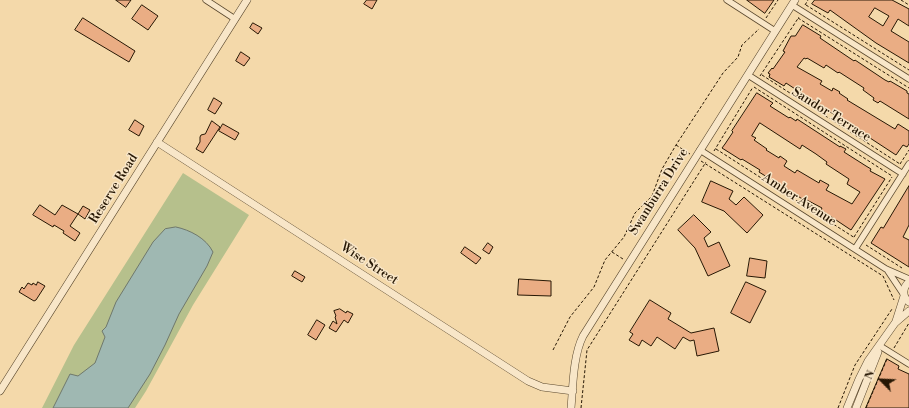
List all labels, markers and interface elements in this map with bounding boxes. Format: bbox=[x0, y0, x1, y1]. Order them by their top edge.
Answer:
street label: Sandor Terrace bbox=[789, 84, 873, 146]
street label: Swanburra Drive bbox=[626, 146, 692, 238]
street label: Reserve Road bbox=[86, 151, 142, 227]
street label: Amber Avenue bbox=[759, 170, 839, 230]
street label: Wise Street bbox=[337, 240, 401, 288]
north arrow bbox=[861, 360, 901, 400]
text: N bbox=[862, 368, 878, 382]

